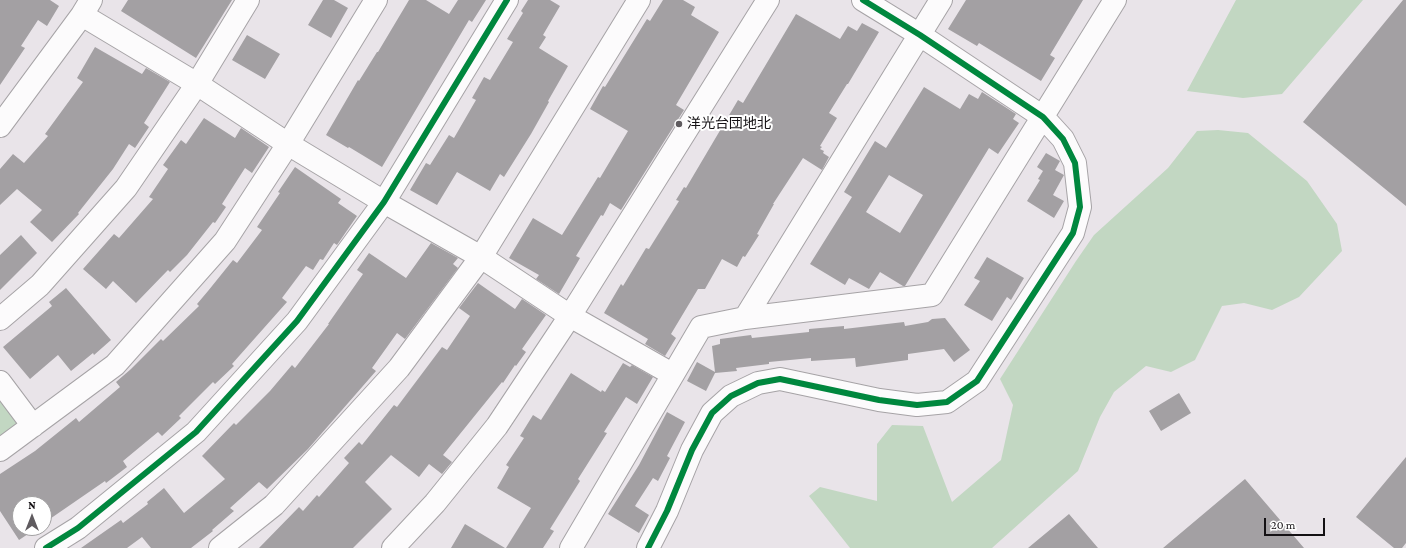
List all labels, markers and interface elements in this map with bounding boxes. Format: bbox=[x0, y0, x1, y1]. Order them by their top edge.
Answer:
place label: 洋光台団地北 bbox=[687, 116, 771, 132]
marker: 洋光台団地北 bbox=[674, 119, 684, 129]
north arrow bbox=[12, 496, 52, 536]
text: N bbox=[28, 499, 36, 511]
scale bar bbox=[1266, 510, 1327, 536]
text: 20 m bbox=[1271, 518, 1295, 532]

